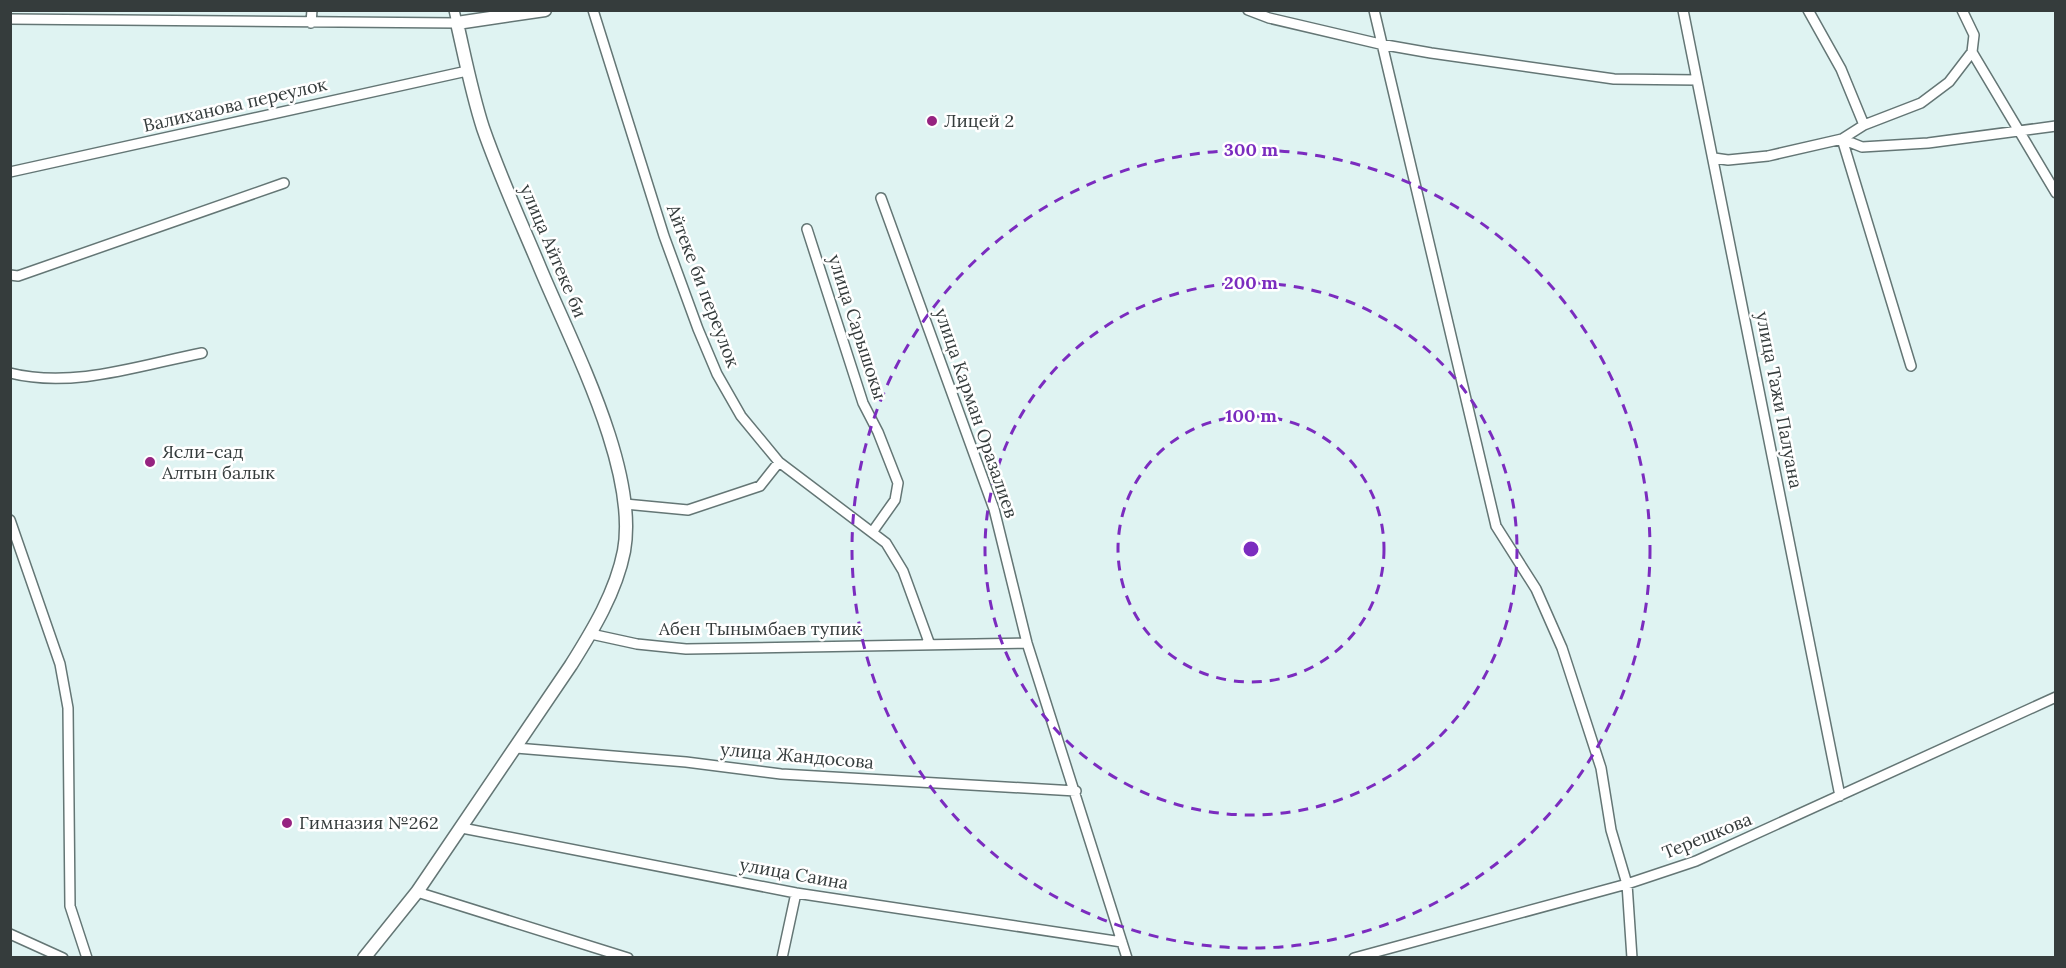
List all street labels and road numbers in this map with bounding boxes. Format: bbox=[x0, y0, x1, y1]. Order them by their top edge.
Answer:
street label: Валиханова переулок bbox=[141, 72, 329, 137]
street label: улица Айтеке би bbox=[515, 181, 592, 321]
street label: Айтеке би переулок bbox=[661, 200, 745, 371]
street label: улица Сарышокы bbox=[823, 252, 892, 402]
street label: улица Карман Оразалиев bbox=[930, 305, 1023, 521]
street label: улица Тажи Палуана bbox=[1751, 310, 1808, 490]
street label: Абен Тынымбаев тупик bbox=[658, 617, 862, 640]
street label: улица Жандосова bbox=[719, 737, 875, 774]
street label: Терешкова bbox=[1659, 807, 1755, 864]
street label: улица Саина bbox=[738, 853, 850, 894]

